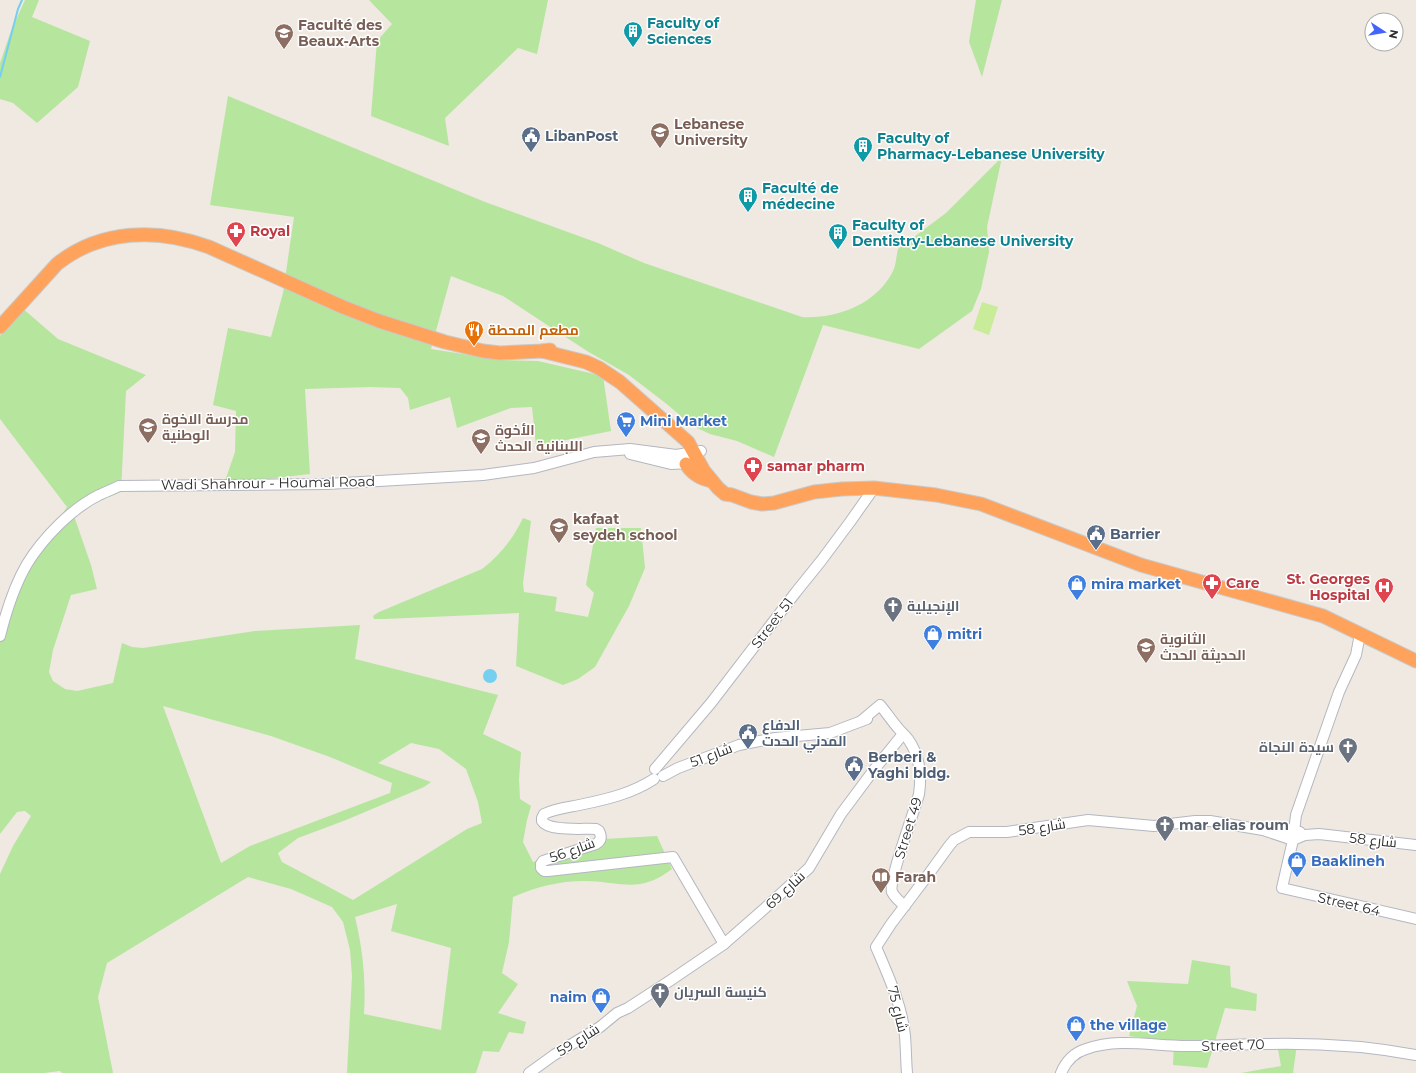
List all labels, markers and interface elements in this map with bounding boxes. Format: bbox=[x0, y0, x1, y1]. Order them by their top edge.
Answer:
north arrow bbox=[1364, 12, 1404, 52]
place label: Faculty of Sciences bbox=[647, 14, 720, 48]
place label: Faculté des Beaux-Arts bbox=[298, 16, 383, 50]
building icon: Faculty of Sciences bbox=[622, 20, 644, 48]
school or university icon: Faculté des Beaux-Arts bbox=[273, 22, 295, 50]
text: N bbox=[1386, 28, 1402, 40]
place label: Lebanese University bbox=[674, 115, 748, 149]
school or university icon: Lebanese University bbox=[649, 121, 671, 149]
public building icon: LibanPost bbox=[520, 125, 542, 153]
place label: LibanPost bbox=[545, 127, 618, 145]
place label: Faculty of Pharmacy-Lebanese University bbox=[877, 129, 1105, 163]
building icon: Faculty of Pharmacy-Lebanese University bbox=[852, 135, 874, 163]
place label: Faculté de médecine bbox=[762, 179, 839, 213]
building icon: Faculté de médecine bbox=[737, 185, 759, 213]
place label: Faculty of Dentistry-Lebanese University bbox=[852, 216, 1074, 250]
pharmacy icon: Royal bbox=[225, 220, 247, 248]
place label: Royal bbox=[250, 222, 290, 240]
building icon: Faculty of Dentistry-Lebanese University bbox=[827, 222, 849, 250]
restaurant icon: مطعم المحطة bbox=[463, 319, 485, 347]
place label: مطعم المحطة bbox=[488, 321, 579, 340]
place label: مدرسة الاخوة الوطنية bbox=[162, 410, 248, 444]
supermarket icon: Mini Market bbox=[615, 410, 637, 438]
place label: Mini Market bbox=[640, 412, 727, 430]
school or university icon: مدرسة الاخوة الوطنية bbox=[137, 416, 159, 444]
place label: الأخوة اللبنانية الحدث bbox=[495, 421, 583, 455]
school or university icon: الأخوة اللبنانية الحدث bbox=[470, 427, 492, 455]
pharmacy icon: samar pharm bbox=[742, 455, 764, 483]
place label: samar pharm bbox=[767, 457, 865, 475]
street label: Wadi Shahrour - Houmal Road bbox=[161, 472, 375, 494]
place label: kafaat seydeh school bbox=[573, 510, 678, 544]
school or university icon: kafaat seydeh school bbox=[548, 516, 570, 544]
public building icon: Barrier bbox=[1085, 523, 1107, 551]
place label: Barrier bbox=[1110, 525, 1160, 543]
place label: St. Georges Hospital bbox=[1286, 570, 1371, 604]
pharmacy icon: Care bbox=[1201, 572, 1223, 600]
shop icon: mira market bbox=[1066, 573, 1088, 601]
place label: Care bbox=[1226, 574, 1260, 592]
place label: mira market bbox=[1091, 575, 1181, 593]
hospital icon: St. Georges Hospital bbox=[1373, 576, 1395, 604]
street label: Street 51 bbox=[747, 594, 797, 652]
church icon: الإنجيلية bbox=[882, 595, 904, 623]
place label: الإنجيلية bbox=[907, 597, 959, 616]
shop icon: mitri bbox=[922, 623, 944, 651]
place label: mitri bbox=[947, 625, 982, 643]
place label: الثانوية الحديثة الحدث bbox=[1160, 630, 1246, 664]
school or university icon: الثانوية الحديثة الحدث bbox=[1135, 636, 1157, 664]
place label: الدفاع المدني الحدت bbox=[762, 716, 847, 753]
public building icon: الدفاع المدني الحدت bbox=[737, 722, 759, 750]
church icon: سيدة النجاة bbox=[1337, 736, 1359, 764]
place label: سيدة النجاة bbox=[1259, 738, 1334, 756]
street label: شارع 51 bbox=[687, 739, 735, 771]
place label: Berberi & Yaghi bldg. bbox=[867, 748, 950, 782]
public building icon: Berberi & Yaghi bldg. bbox=[843, 754, 865, 782]
street label: Street 49 bbox=[890, 795, 926, 861]
street label: شارع 58 bbox=[1017, 814, 1067, 840]
church icon: mar elias roum bbox=[1154, 814, 1176, 842]
place label: mar elias roum bbox=[1179, 816, 1289, 834]
street label: شارع 58 bbox=[1348, 829, 1398, 851]
street label: شارع 56 bbox=[547, 833, 597, 867]
shop icon: Baaklineh bbox=[1286, 850, 1308, 878]
place label: Baaklineh bbox=[1311, 852, 1385, 870]
library icon: Farah bbox=[870, 866, 892, 894]
street label: شارع 69 bbox=[761, 867, 809, 913]
place label: Farah bbox=[895, 868, 936, 886]
street label: Street 64 bbox=[1316, 888, 1383, 920]
church icon: كنيسة السريان bbox=[649, 981, 671, 1009]
place label: كنيسة السريان bbox=[674, 983, 767, 1001]
street label: شارع 75 bbox=[884, 984, 912, 1034]
shop icon: naim bbox=[590, 986, 612, 1014]
place label: naim bbox=[550, 988, 587, 1006]
shop icon: the village bbox=[1065, 1014, 1087, 1042]
place label: the village bbox=[1090, 1016, 1167, 1034]
street label: شارع 59 bbox=[553, 1020, 603, 1060]
street label: Street 70 bbox=[1201, 1035, 1265, 1055]

